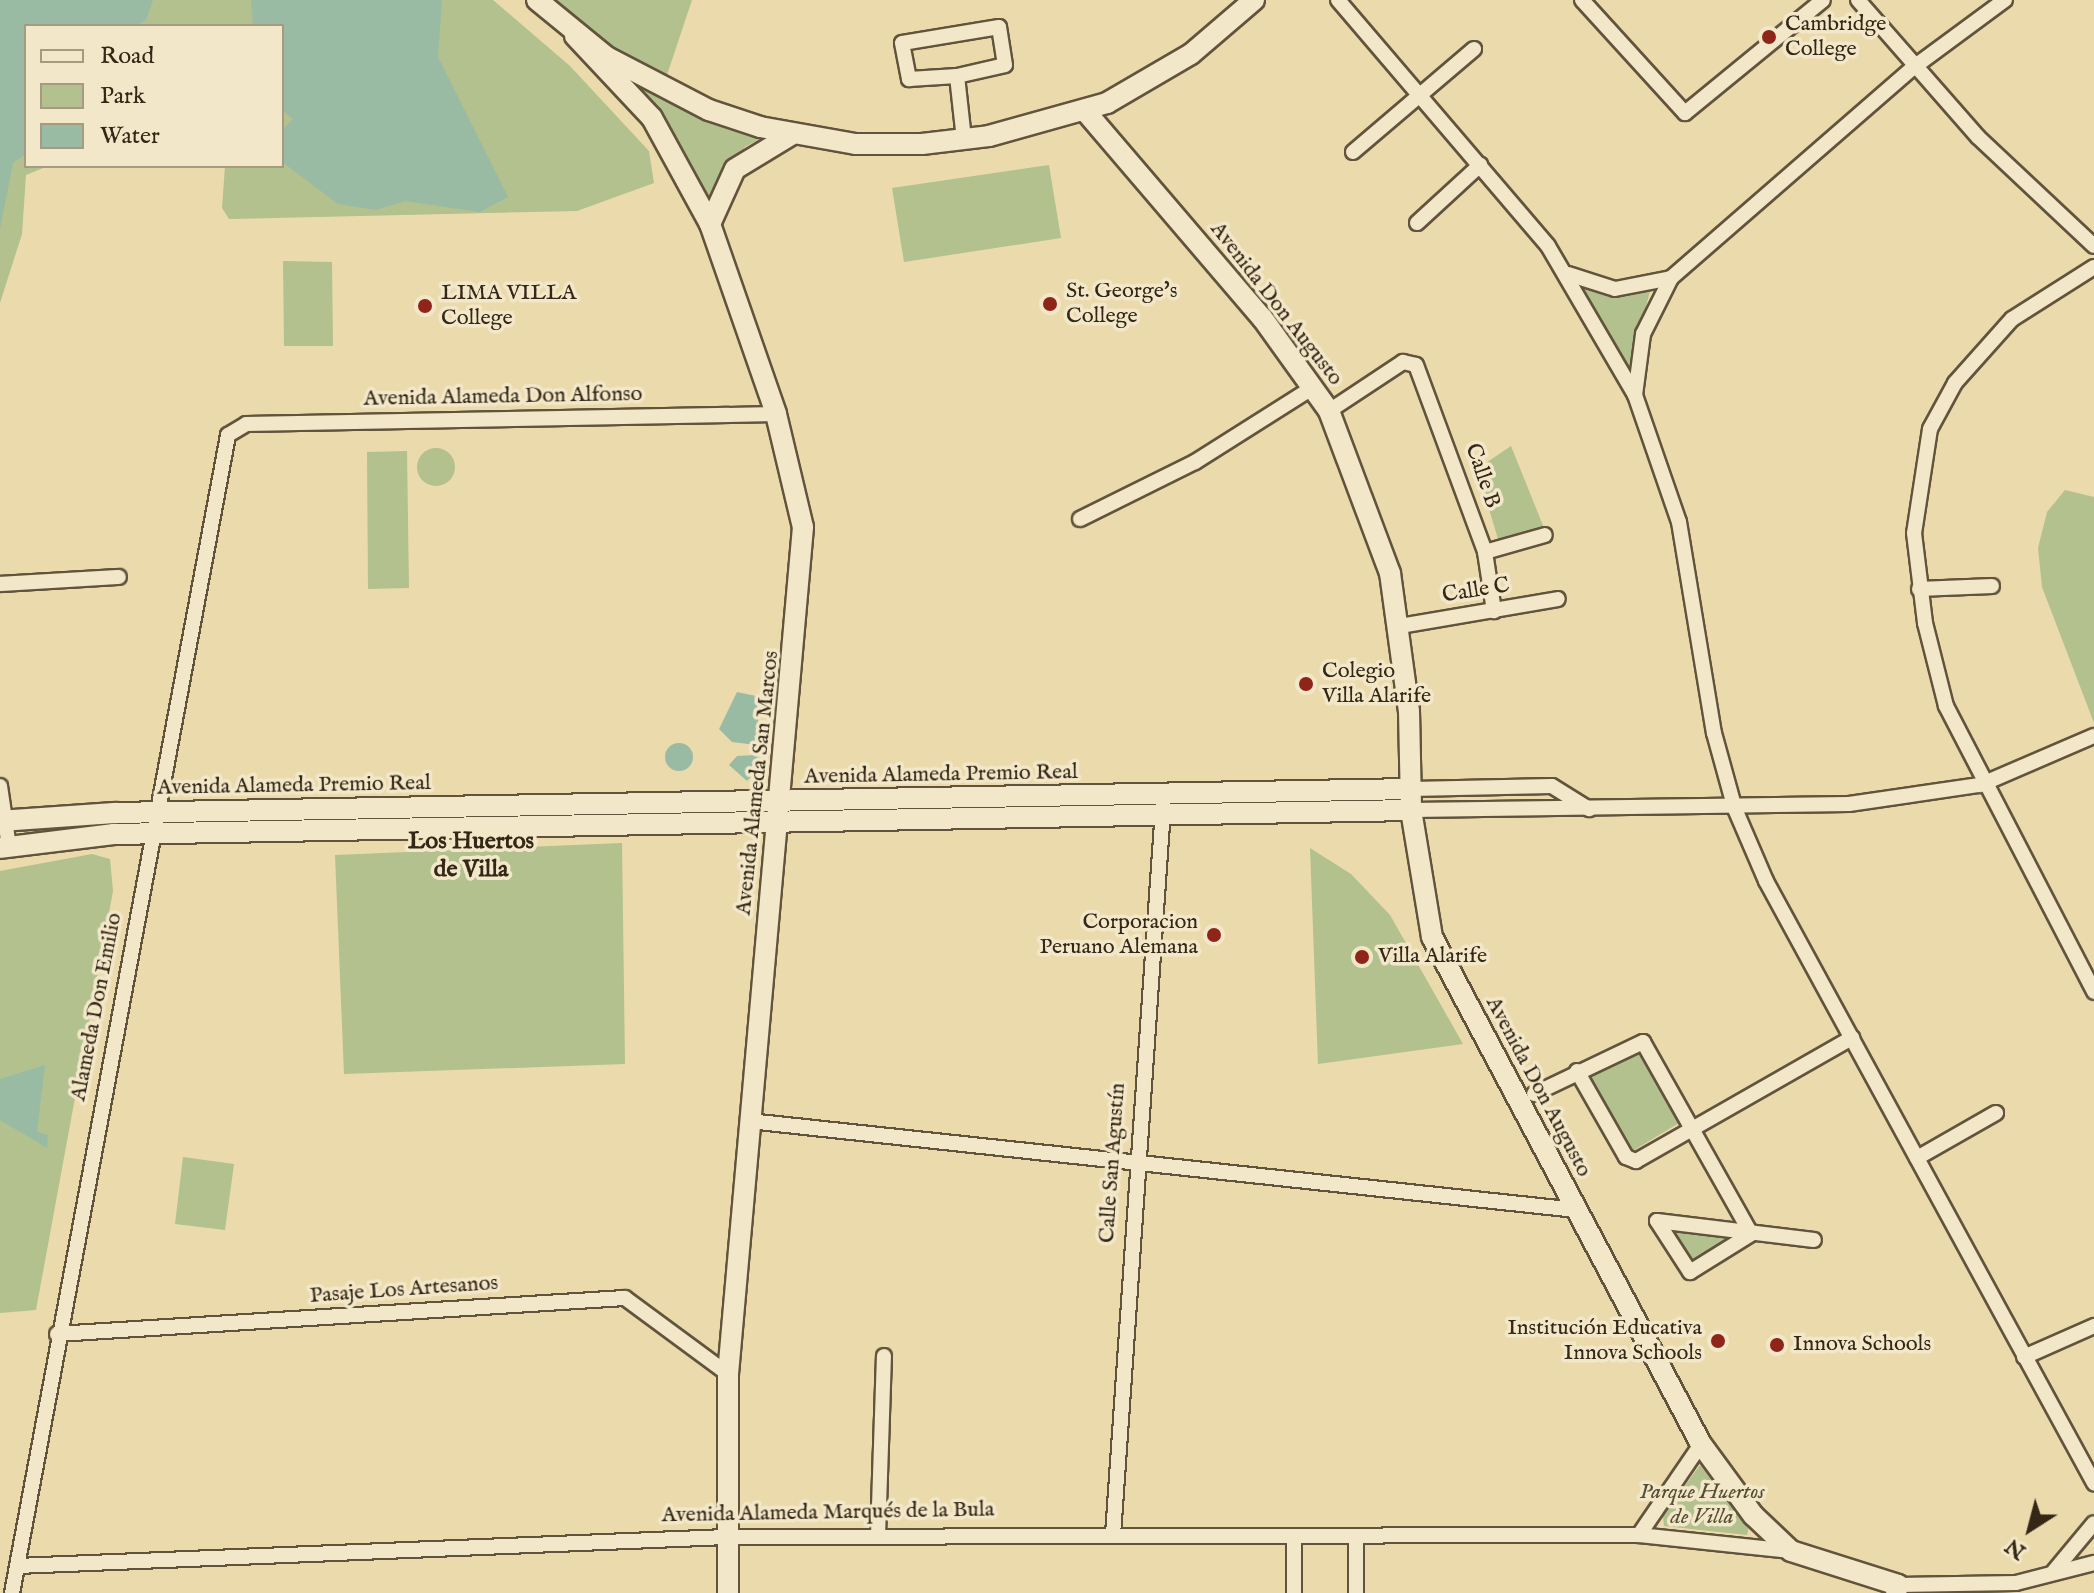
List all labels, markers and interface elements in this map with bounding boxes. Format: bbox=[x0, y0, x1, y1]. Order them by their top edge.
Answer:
place label: Cambridge College bbox=[1785, 11, 1886, 62]
legend bbox=[24, 24, 284, 168]
marker: Cambridge College bbox=[1760, 28, 1778, 46]
text: Road bbox=[100, 41, 154, 72]
text: Park bbox=[100, 81, 146, 112]
text: Water bbox=[100, 121, 160, 152]
street label: Avenida Don Augusto bbox=[1204, 217, 1348, 391]
place label: St. George's College bbox=[1066, 278, 1177, 330]
place label: LIMA VILLA College bbox=[441, 280, 576, 332]
marker: St. George's College bbox=[1041, 295, 1059, 313]
marker: LIMA VILLA College bbox=[416, 297, 434, 315]
street label: Avenida Alameda Don Alfonso bbox=[363, 381, 643, 413]
street label: Calle B bbox=[1459, 440, 1505, 512]
street label: Calle C bbox=[1440, 573, 1512, 609]
street label: Avenida Alameda San Marcos bbox=[731, 649, 785, 917]
place label: Colegio Villa Alarife bbox=[1322, 658, 1431, 710]
marker: Colegio Villa Alarife bbox=[1297, 675, 1315, 693]
street label: Avenida Alameda Premio Real bbox=[804, 759, 1078, 791]
street label: Avenida Alameda Premio Real bbox=[157, 770, 431, 802]
district label: Los Huertos de Villa bbox=[408, 828, 534, 884]
place label: Corporacion Peruano Alemana bbox=[1039, 909, 1198, 960]
street label: Alameda Don Emilio bbox=[66, 911, 128, 1103]
marker: Corporacion Peruano Alemana bbox=[1205, 926, 1223, 944]
place label: Villa Alarife bbox=[1378, 944, 1487, 970]
marker: Villa Alarife bbox=[1353, 948, 1371, 966]
street label: Avenida Don Augusto bbox=[1479, 992, 1597, 1182]
street label: Calle San Agustín bbox=[1094, 1082, 1132, 1244]
street label: Pasaje Los Artesanos bbox=[309, 1270, 499, 1310]
place label: Institución Educativa Innova Schools bbox=[1507, 1315, 1702, 1366]
marker: Institución Educativa Innova Schools bbox=[1709, 1332, 1727, 1350]
place label: Innova Schools bbox=[1793, 1332, 1931, 1358]
marker: Innova Schools bbox=[1768, 1336, 1786, 1354]
park label: Parque Huertos de Villa bbox=[1639, 1479, 1765, 1530]
north arrow bbox=[1990, 1489, 2070, 1569]
street label: Avenida Alameda Marqués de la Bula bbox=[661, 1497, 995, 1529]
text: N bbox=[2000, 1531, 2032, 1565]

